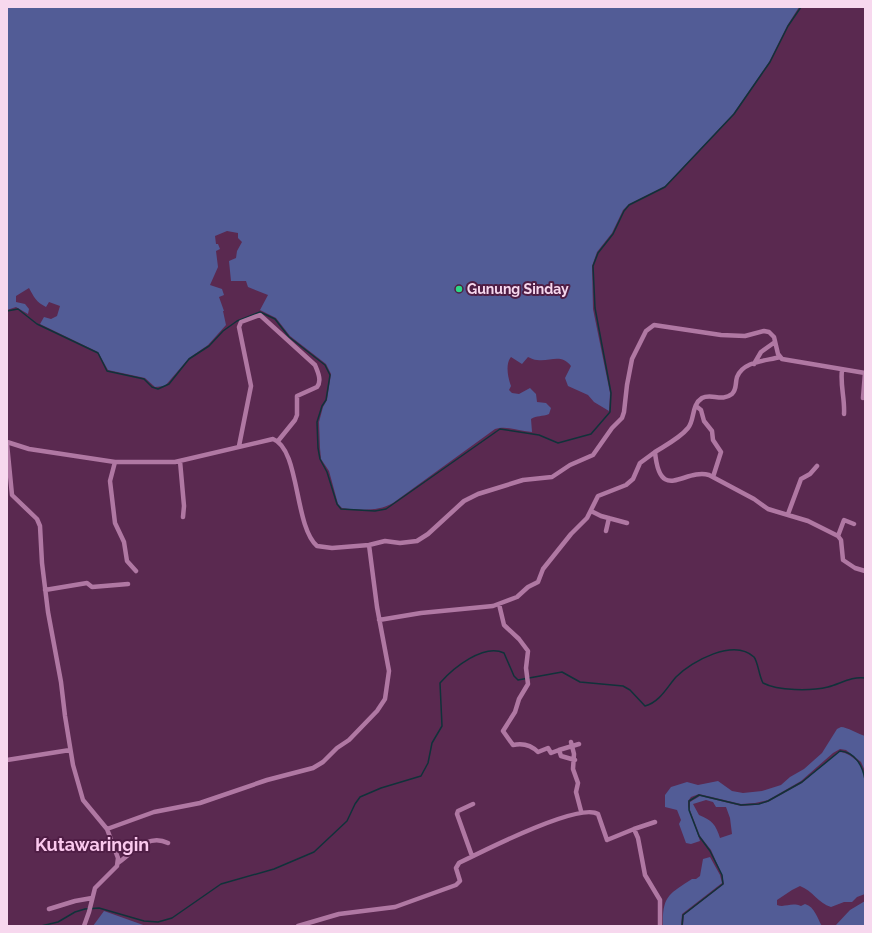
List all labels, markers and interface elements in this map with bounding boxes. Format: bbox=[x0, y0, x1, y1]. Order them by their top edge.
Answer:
place label: Gunung Sinday bbox=[467, 281, 569, 297]
marker: Gunung Sinday bbox=[454, 284, 464, 294]
district label: Kutawaringin bbox=[35, 834, 149, 855]

